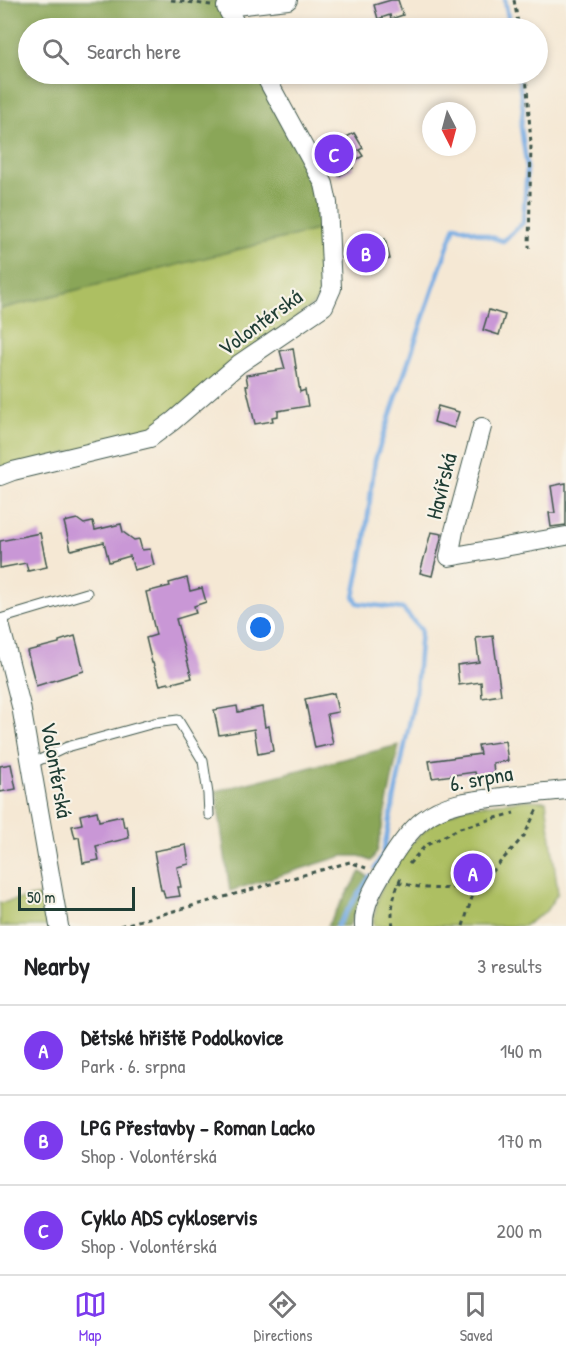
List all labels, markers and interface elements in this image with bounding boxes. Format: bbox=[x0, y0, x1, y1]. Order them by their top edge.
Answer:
search box bbox=[18, 18, 548, 84]
icon: search bbox=[39, 35, 72, 68]
text: Search here bbox=[87, 36, 181, 66]
north arrow bbox=[422, 102, 476, 156]
pin: C bbox=[314, 132, 354, 176]
pin: B bbox=[346, 230, 386, 276]
street label: Volontérská bbox=[212, 281, 308, 363]
street label: Havířská bbox=[418, 449, 464, 522]
your location bbox=[246, 613, 275, 642]
street label: Volontérská bbox=[34, 720, 80, 821]
street label: 6. srpna bbox=[447, 758, 515, 798]
pin: A bbox=[454, 850, 492, 896]
scale bar bbox=[18, 884, 135, 912]
text: 50 m bbox=[27, 886, 56, 908]
text: Nearby bbox=[24, 948, 90, 983]
text: 3 results bbox=[477, 952, 542, 979]
text: Dětské hřiště Podolkovice bbox=[81, 1022, 283, 1052]
text: A bbox=[39, 1037, 48, 1064]
text: 140 m bbox=[500, 1037, 542, 1064]
text: Park · 6. srpna bbox=[81, 1052, 185, 1079]
text: LPG Přestavby - Roman Lacko bbox=[81, 1112, 315, 1142]
text: B bbox=[38, 1127, 49, 1154]
text: 170 m bbox=[498, 1127, 542, 1154]
text: Shop · Volontérská bbox=[81, 1142, 217, 1169]
text: Cyklo ADS cykloservis bbox=[81, 1202, 257, 1232]
text: C bbox=[38, 1217, 49, 1244]
text: 200 m bbox=[497, 1217, 542, 1244]
text: Shop · Volontérská bbox=[81, 1232, 217, 1259]
tab: Map bbox=[74, 1288, 107, 1346]
tab: Directions bbox=[254, 1288, 312, 1346]
tab: Saved bbox=[459, 1288, 492, 1346]

